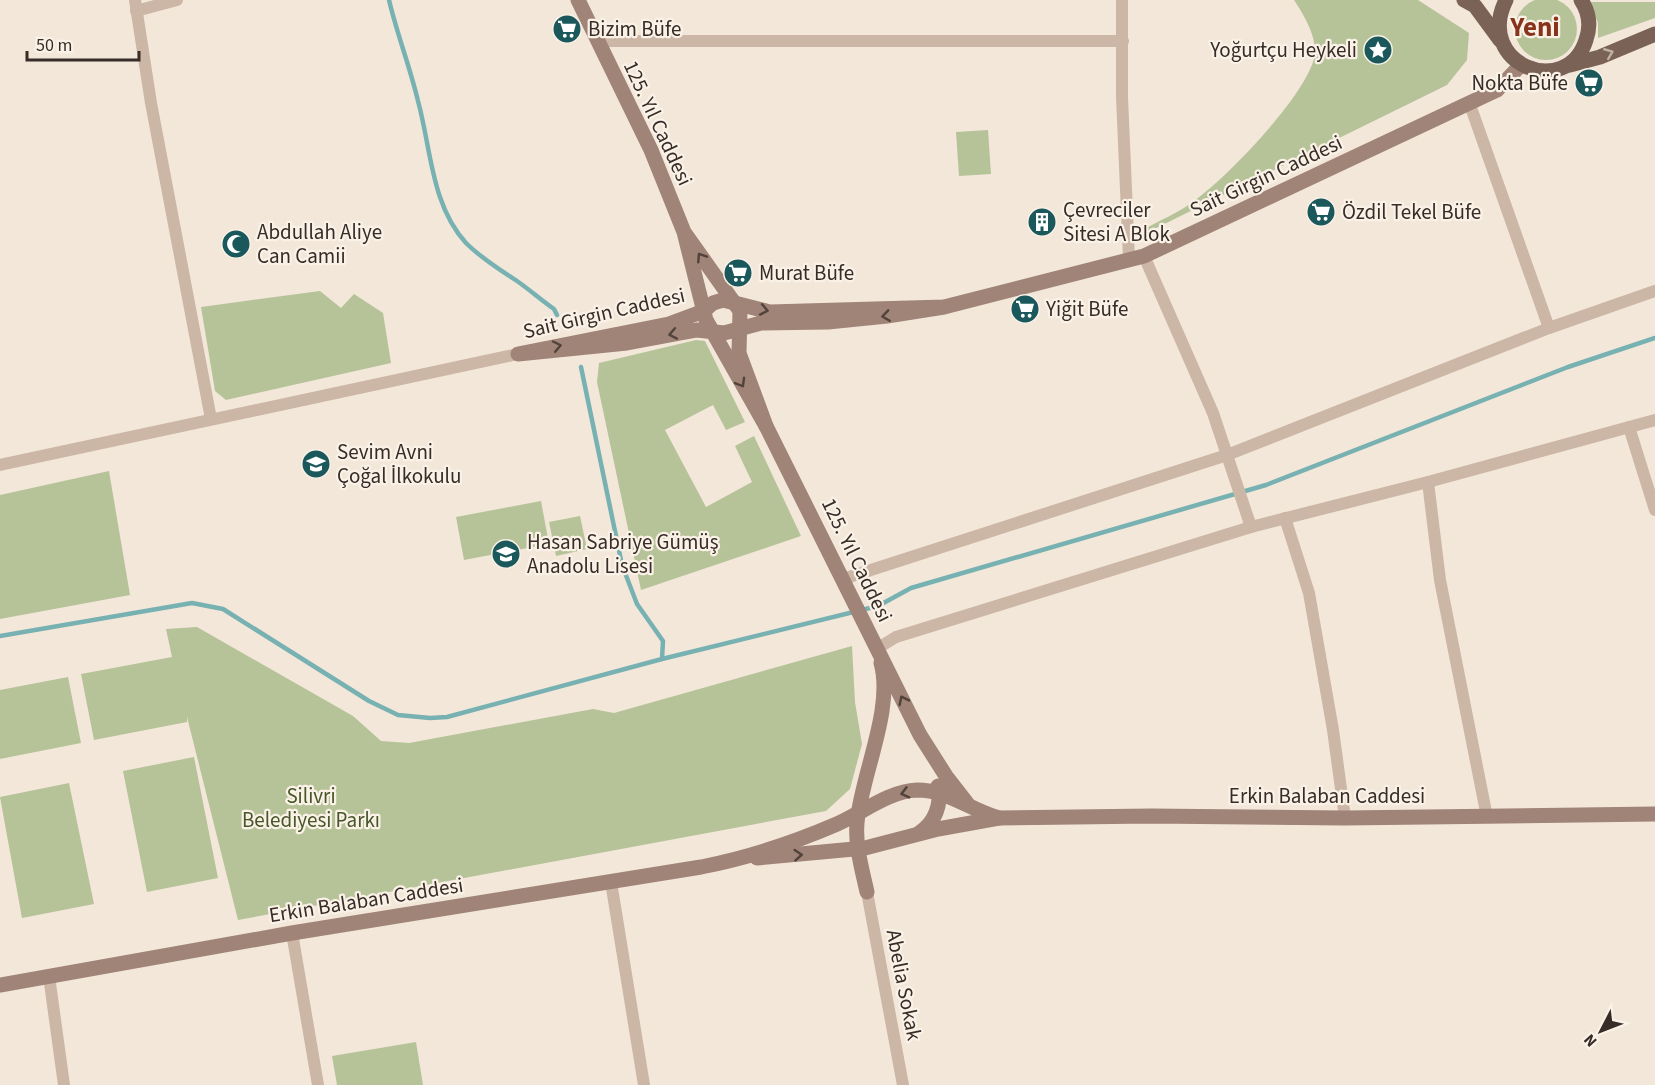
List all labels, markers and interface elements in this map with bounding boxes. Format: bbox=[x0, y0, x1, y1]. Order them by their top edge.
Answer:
district label: Yeni bbox=[1509, 8, 1560, 47]
supermarket icon: Bizim Büfe bbox=[551, 13, 583, 45]
place label: Bizim Büfe bbox=[588, 14, 681, 44]
scale bar bbox=[27, 24, 140, 62]
text: 50 m bbox=[36, 33, 72, 58]
place icon: Yoğurtçu Heykeli bbox=[1362, 34, 1394, 66]
place label: Yoğurtçu Heykeli bbox=[1209, 35, 1357, 65]
one-way arrow bbox=[1602, 48, 1613, 60]
street label: 125. Yıl Caddesi bbox=[616, 56, 700, 190]
supermarket icon: Nokta Büfe bbox=[1573, 67, 1605, 99]
place label: Nokta Büfe bbox=[1472, 68, 1568, 98]
street label: Sait Girgin Caddesi bbox=[1185, 128, 1347, 224]
place label: Çevreciler Sitesi A Blok bbox=[1063, 195, 1170, 249]
supermarket icon: Özdil Tekel Büfe bbox=[1305, 196, 1337, 228]
place label: Özdil Tekel Büfe bbox=[1342, 197, 1481, 227]
building icon: Çevreciler Sitesi A Blok bbox=[1026, 206, 1058, 238]
place label: Abdullah Aliye Can Camii bbox=[257, 217, 382, 271]
mosque icon: Abdullah Aliye Can Camii bbox=[220, 228, 252, 260]
one-way arrow bbox=[696, 253, 708, 263]
supermarket icon: Murat Büfe bbox=[722, 257, 754, 289]
place label: Murat Büfe bbox=[759, 258, 854, 288]
street label: Sait Girgin Caddesi bbox=[520, 280, 688, 346]
supermarket icon: Yiğit Büfe bbox=[1009, 293, 1041, 325]
place label: Yiğit Büfe bbox=[1045, 294, 1128, 324]
one-way arrow bbox=[758, 303, 768, 316]
one-way arrow bbox=[881, 309, 891, 322]
one-way arrow bbox=[668, 327, 678, 340]
one-way arrow bbox=[552, 340, 562, 353]
one-way arrow bbox=[734, 377, 745, 387]
place label: Sevim Avni Çoğal İlkokulu bbox=[337, 437, 461, 491]
school or university icon: Sevim Avni Çoğal İlkokulu bbox=[300, 448, 332, 480]
street label: 125. Yıl Caddesi bbox=[814, 493, 900, 627]
place label: Hasan Sabriye Gümüş Anadolu Lisesi bbox=[527, 527, 719, 581]
school or university icon: Hasan Sabriye Gümüş Anadolu Lisesi bbox=[490, 538, 522, 570]
one-way arrow bbox=[899, 695, 911, 706]
park label: Silivri Belediyesi Parkı bbox=[242, 781, 380, 835]
street label: Erkin Balaban Caddesi bbox=[1229, 781, 1425, 811]
one-way arrow bbox=[900, 786, 910, 799]
one-way arrow bbox=[793, 849, 802, 862]
street label: Erkin Balaban Caddesi bbox=[267, 870, 465, 930]
street label: Abelia Sokak bbox=[879, 927, 930, 1044]
north arrow bbox=[1571, 1001, 1631, 1061]
text: N bbox=[1579, 1029, 1602, 1052]

